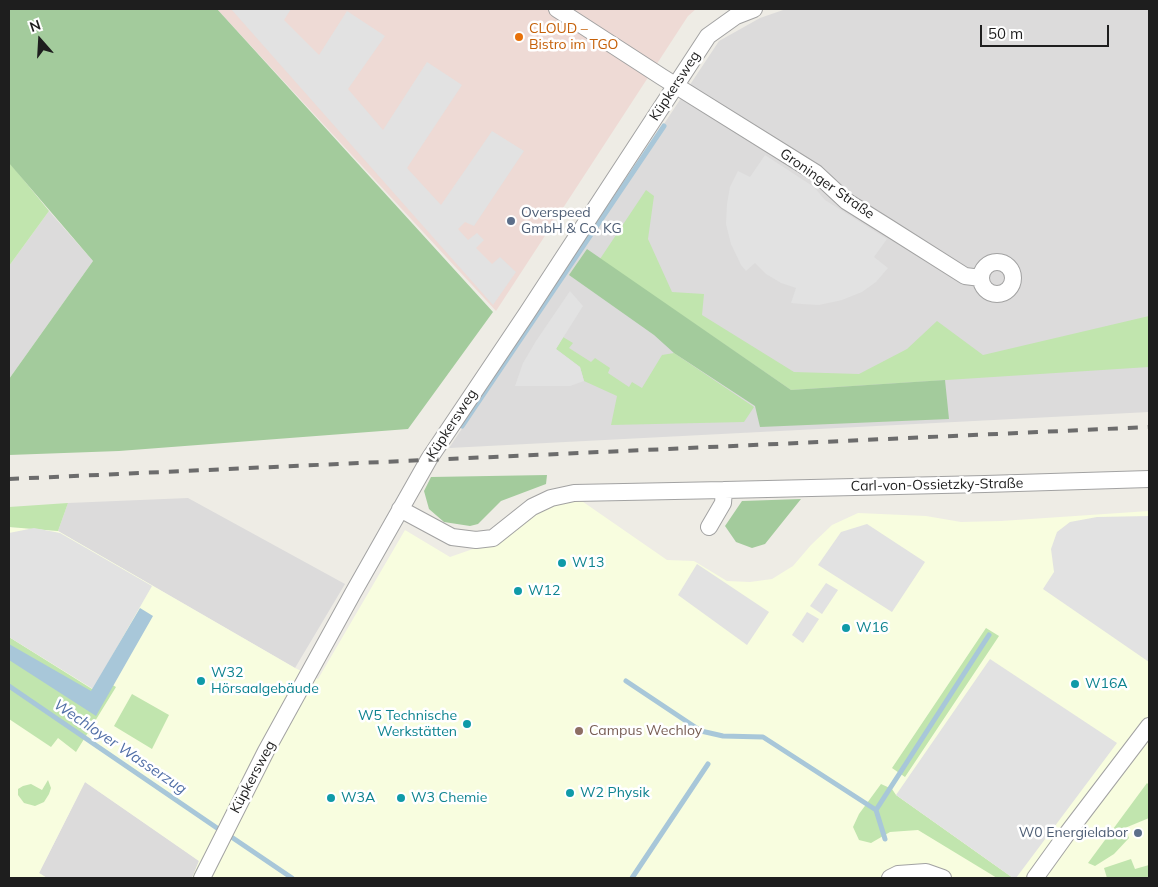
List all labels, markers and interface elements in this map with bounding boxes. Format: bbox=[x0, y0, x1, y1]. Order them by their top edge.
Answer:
north arrow bbox=[15, 15, 65, 65]
scale bar bbox=[983, 15, 1112, 47]
text: N bbox=[27, 16, 43, 36]
place label: CLOUD – Bistro im TGO bbox=[529, 21, 618, 54]
text: 50 m bbox=[988, 24, 1023, 43]
marker: CLOUD – Bistro im TGO bbox=[513, 31, 525, 43]
street label: Küpkersweg bbox=[646, 48, 704, 124]
street label: Groninger Straße bbox=[777, 145, 877, 223]
place label: Overspeed GmbH & Co. KG bbox=[521, 205, 622, 238]
marker: Overspeed GmbH & Co. KG bbox=[505, 215, 517, 227]
street label: Küpkersweg bbox=[423, 386, 481, 462]
street label: Carl-von-Ossietzky-Straße bbox=[851, 475, 1023, 495]
place label: W13 bbox=[572, 555, 604, 571]
marker: W13 bbox=[556, 557, 568, 569]
place label: W12 bbox=[528, 583, 560, 599]
marker: W12 bbox=[512, 585, 524, 597]
place label: W16 bbox=[856, 620, 888, 636]
marker: W16 bbox=[840, 622, 852, 634]
place label: W32 Hörsaalgebäude bbox=[211, 665, 319, 698]
marker: W32 Hörsaalgebäude bbox=[195, 675, 207, 687]
place label: W16A bbox=[1085, 676, 1128, 692]
marker: W16A bbox=[1069, 678, 1081, 690]
water label: Wechloyer Wasserzug bbox=[50, 696, 190, 798]
place label: W5 Technische Werkstätten bbox=[358, 708, 457, 740]
marker: W5 Technische Werkstätten bbox=[461, 718, 473, 730]
place label: Campus Wechloy bbox=[589, 723, 702, 739]
marker: Campus Wechloy bbox=[573, 725, 585, 737]
street label: Küpkersweg bbox=[227, 738, 279, 816]
place label: W2 Physik bbox=[580, 785, 650, 801]
marker: W2 Physik bbox=[564, 787, 576, 799]
place label: W3A bbox=[341, 790, 375, 806]
place label: W3 Chemie bbox=[411, 790, 487, 806]
marker: W3A bbox=[325, 792, 337, 804]
marker: W3 Chemie bbox=[395, 792, 407, 804]
place label: W0 Energielabor bbox=[1019, 825, 1128, 841]
marker: W0 Energielabor bbox=[1132, 827, 1144, 839]

